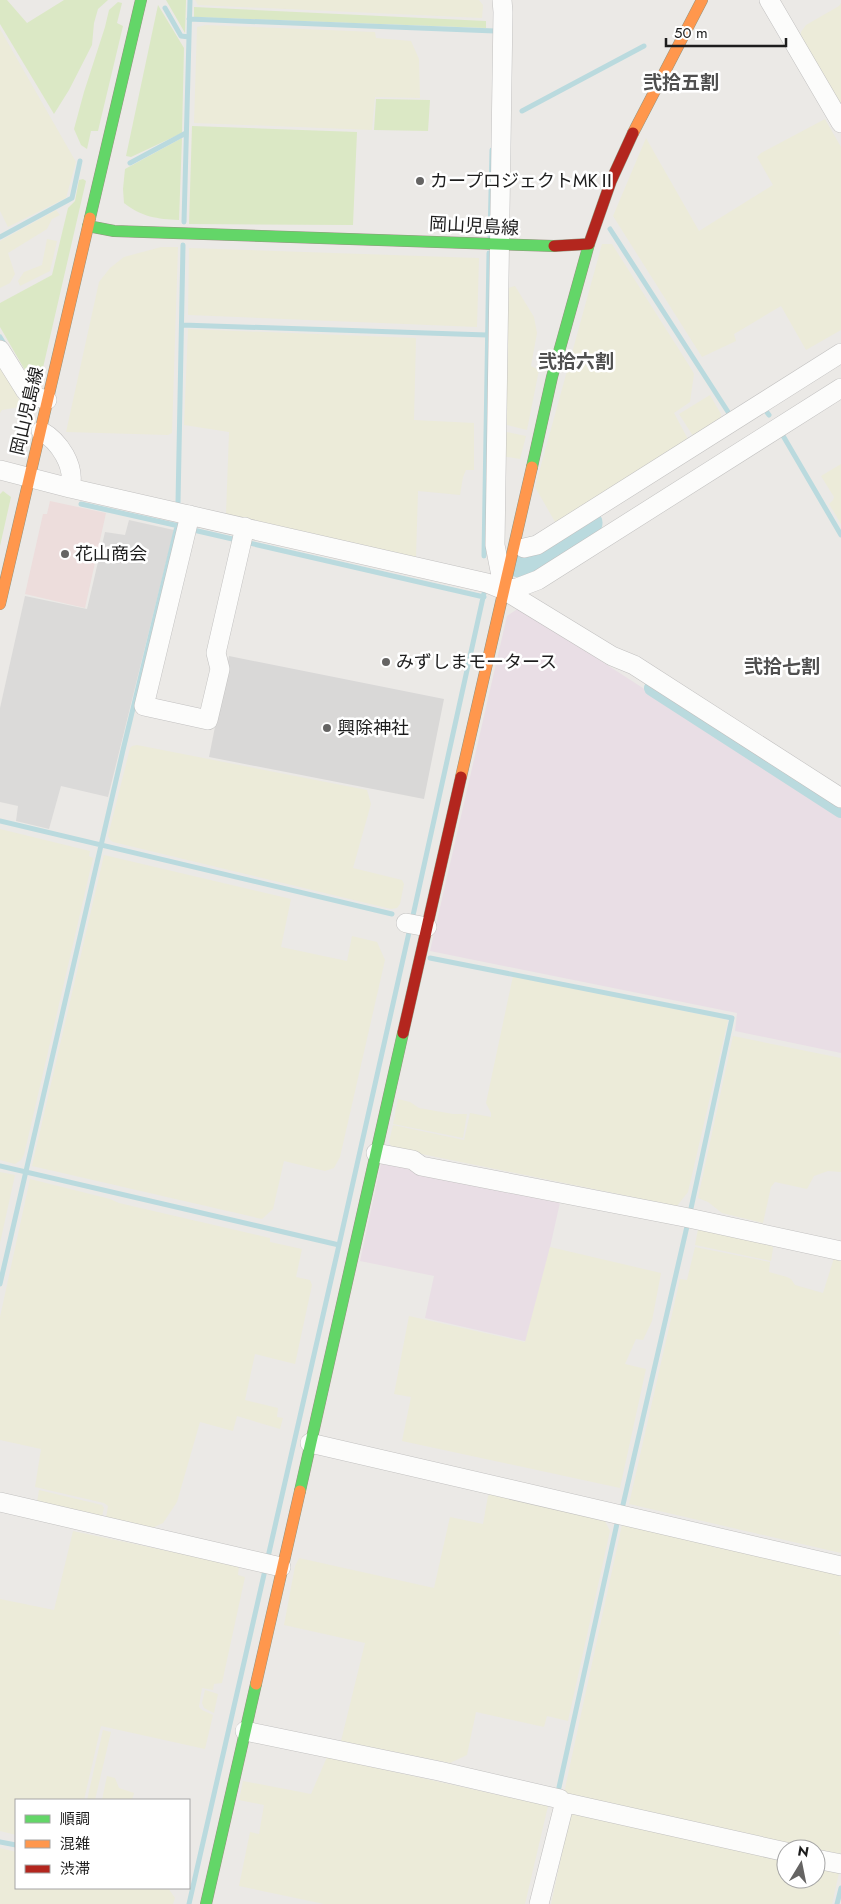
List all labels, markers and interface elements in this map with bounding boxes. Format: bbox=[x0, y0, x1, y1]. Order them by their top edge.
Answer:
scale bar bbox=[666, 15, 786, 47]
text: 50 m bbox=[674, 22, 708, 44]
district label: 弐拾五割 bbox=[643, 69, 719, 96]
place label: カープロジェクトMKⅡ bbox=[430, 168, 616, 194]
marker: カープロジェクトMKⅡ bbox=[414, 175, 426, 187]
street label: 岡山児島線 bbox=[428, 211, 520, 241]
district label: 弐拾六割 bbox=[538, 348, 614, 375]
street label: 岡山児島線 bbox=[4, 364, 50, 458]
place label: 花山商会 bbox=[75, 541, 147, 567]
marker: 花山商会 bbox=[59, 548, 71, 560]
place label: みずしまモータース bbox=[396, 649, 557, 675]
district label: 弐拾七割 bbox=[744, 653, 820, 680]
marker: みずしまモータース bbox=[380, 656, 392, 668]
place label: 興除神社 bbox=[337, 715, 409, 741]
marker: 興除神社 bbox=[321, 722, 333, 734]
legend bbox=[15, 1799, 190, 1889]
text: 順調 bbox=[60, 1808, 90, 1830]
text: 混雑 bbox=[60, 1833, 90, 1855]
north arrow bbox=[776, 1839, 826, 1889]
text: N bbox=[796, 1840, 810, 1862]
text: 渋滞 bbox=[60, 1858, 90, 1880]

